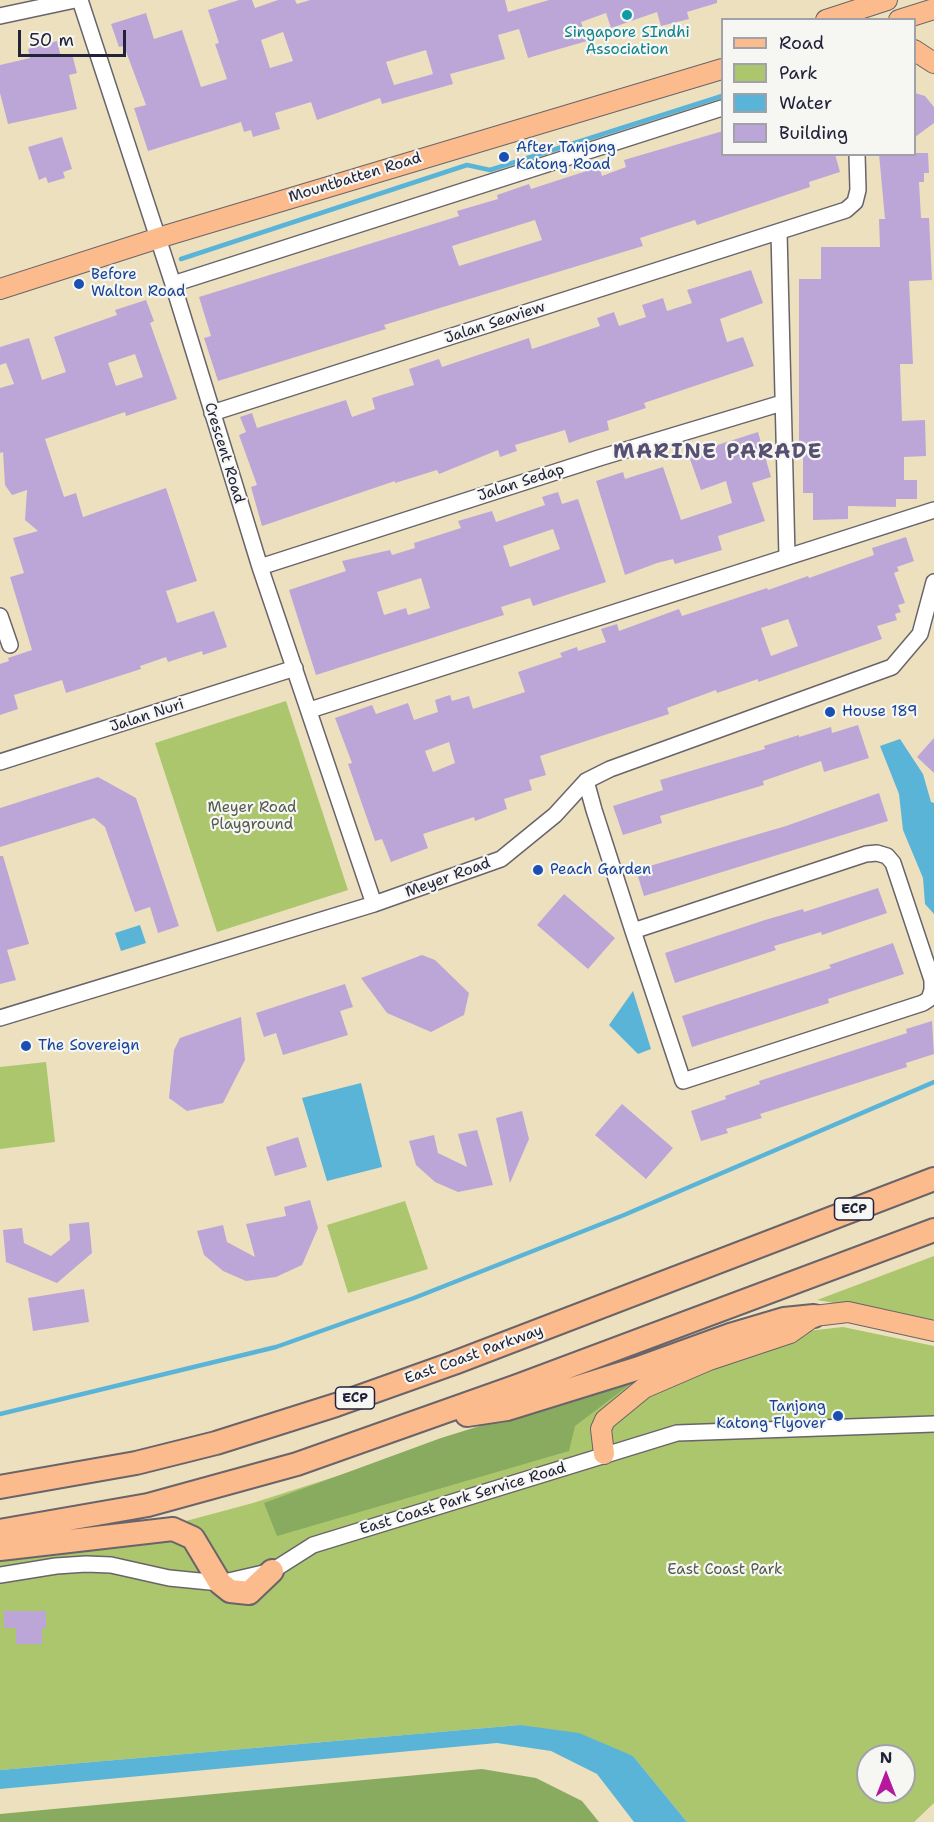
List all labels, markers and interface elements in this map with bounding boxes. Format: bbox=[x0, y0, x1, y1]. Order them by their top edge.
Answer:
marker: Singapore SIndhi Association bbox=[620, 8, 634, 22]
scale bar bbox=[21, 18, 129, 56]
legend bbox=[721, 18, 916, 156]
place label: Singapore SIndhi Association bbox=[564, 24, 690, 59]
text: 50 m bbox=[29, 28, 74, 52]
text: Road bbox=[779, 31, 824, 55]
text: Park bbox=[779, 61, 818, 85]
text: Water bbox=[779, 91, 832, 115]
text: Building bbox=[779, 121, 848, 145]
place label: After Tanjong Katong Road bbox=[516, 139, 616, 174]
street label: Mountbatten Road bbox=[286, 149, 424, 207]
marker: After Tanjong Katong Road bbox=[497, 150, 511, 164]
place label: Before Walton Road bbox=[91, 266, 185, 301]
marker: Before Walton Road bbox=[72, 277, 86, 291]
street label: Jalan Seaview bbox=[442, 298, 548, 348]
street label: Crescent Road bbox=[200, 400, 248, 506]
district label: MARINE PARADE bbox=[613, 440, 823, 466]
street label: Jalan Sedap bbox=[475, 461, 567, 505]
street label: Jalan Nuri bbox=[108, 696, 186, 736]
place label: House 189 bbox=[842, 703, 917, 721]
marker: House 189 bbox=[823, 705, 837, 719]
park label: Meyer Road Playground bbox=[207, 799, 297, 834]
street label: Meyer Road bbox=[403, 854, 493, 902]
place label: Peach Garden bbox=[550, 861, 651, 879]
marker: Peach Garden bbox=[531, 863, 545, 877]
place label: The Sovereign bbox=[38, 1037, 139, 1055]
marker: The Sovereign bbox=[19, 1039, 33, 1053]
road number: ECP bbox=[834, 1198, 874, 1220]
street label: East Coast Parkway bbox=[402, 1322, 546, 1388]
road number: ECP bbox=[336, 1387, 374, 1409]
place label: Tanjong Katong Flyover bbox=[716, 1398, 826, 1433]
marker: Tanjong Katong Flyover bbox=[831, 1409, 845, 1423]
street label: East Coast Park Service Road bbox=[358, 1459, 568, 1539]
park label: East Coast Park bbox=[667, 1561, 783, 1579]
north arrow bbox=[856, 1744, 916, 1804]
text: N bbox=[880, 1747, 892, 1768]

